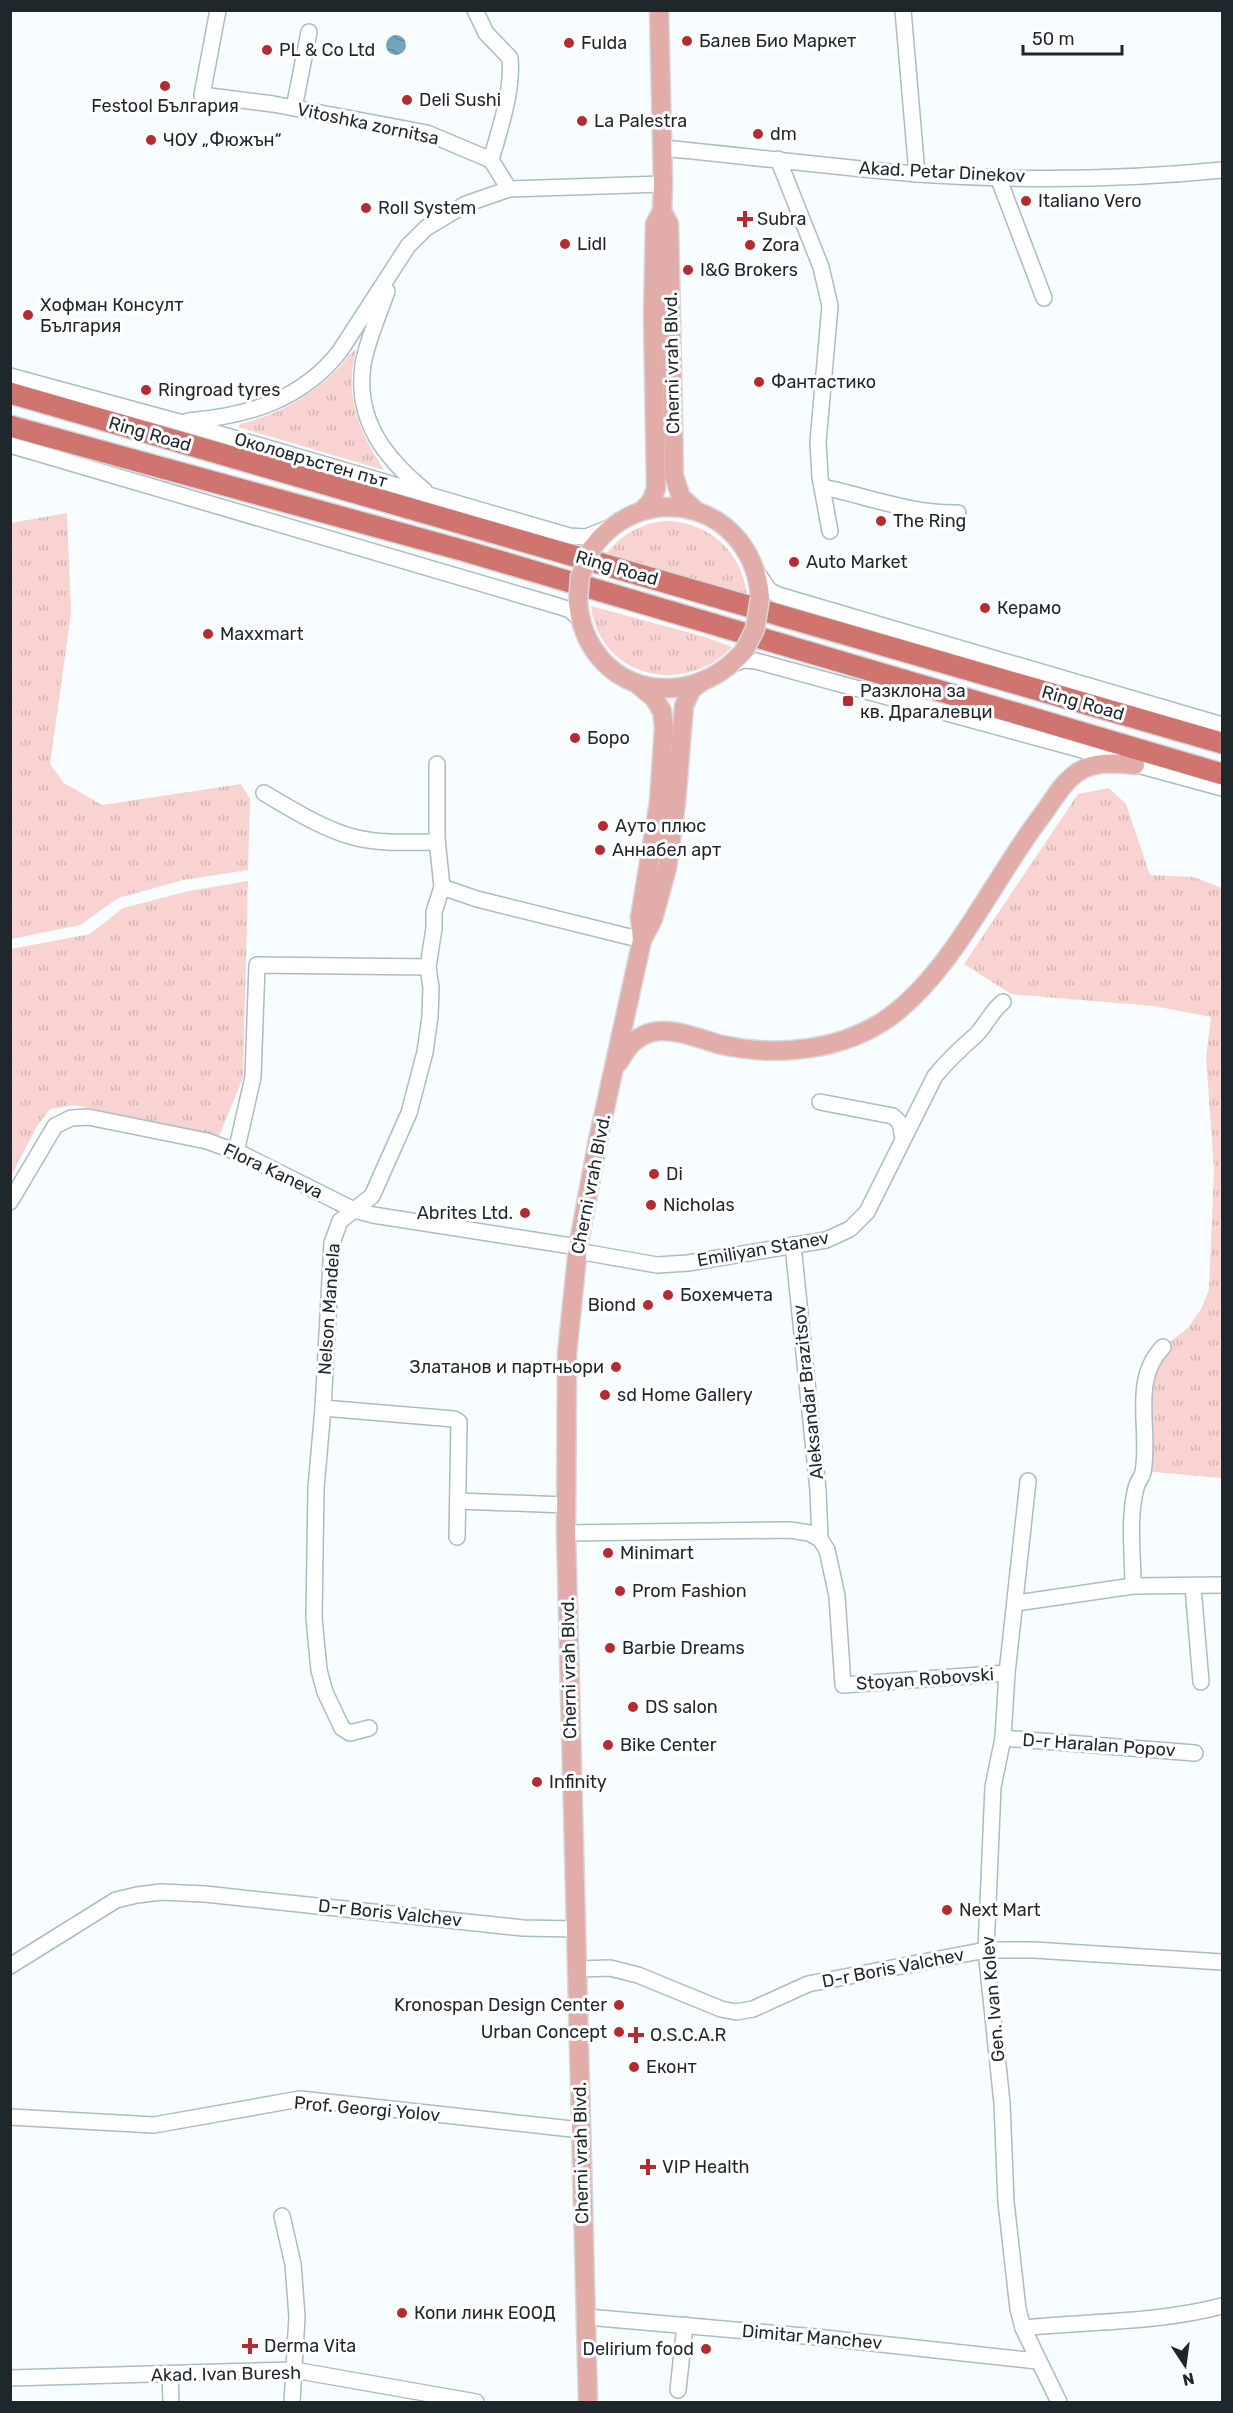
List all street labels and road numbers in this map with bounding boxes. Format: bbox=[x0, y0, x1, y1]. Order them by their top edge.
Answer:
street label: Vitoshka zornitsa bbox=[295, 98, 441, 150]
street label: Akad. Petar Dinekov bbox=[858, 157, 1026, 187]
street label: Cherni vrah Blvd. bbox=[660, 292, 684, 434]
street label: Ring Road bbox=[106, 412, 194, 456]
street label: Околовръстен път bbox=[232, 428, 390, 492]
street label: Ring Road bbox=[573, 546, 661, 590]
street label: Ring Road bbox=[1039, 681, 1127, 725]
street label: Cherni vrah Blvd. bbox=[567, 1112, 615, 1256]
street label: Flora Kaneva bbox=[220, 1138, 326, 1204]
street label: Emiliyan Stanev bbox=[695, 1227, 831, 1271]
street label: Nelson Mandela bbox=[313, 1242, 345, 1376]
street label: Aleksandar Brazitsov bbox=[788, 1304, 828, 1480]
street label: Cherni vrah Blvd. bbox=[557, 1597, 581, 1739]
street label: Stoyan Robovski bbox=[855, 1663, 995, 1695]
street label: D-r Haralan Popov bbox=[1022, 1729, 1176, 1761]
street label: D-r Boris Valchev bbox=[317, 1895, 463, 1931]
street label: Gen. Ivan Kolev bbox=[977, 1935, 1009, 2063]
street label: D-r Boris Valchev bbox=[820, 1943, 966, 1993]
street label: Cherni vrah Blvd. bbox=[569, 2082, 593, 2224]
street label: Prof. Georgi Yolov bbox=[293, 2092, 441, 2126]
street label: Dimitar Manchev bbox=[741, 2320, 883, 2354]
street label: Akad. Ivan Buresh bbox=[151, 2362, 301, 2386]

